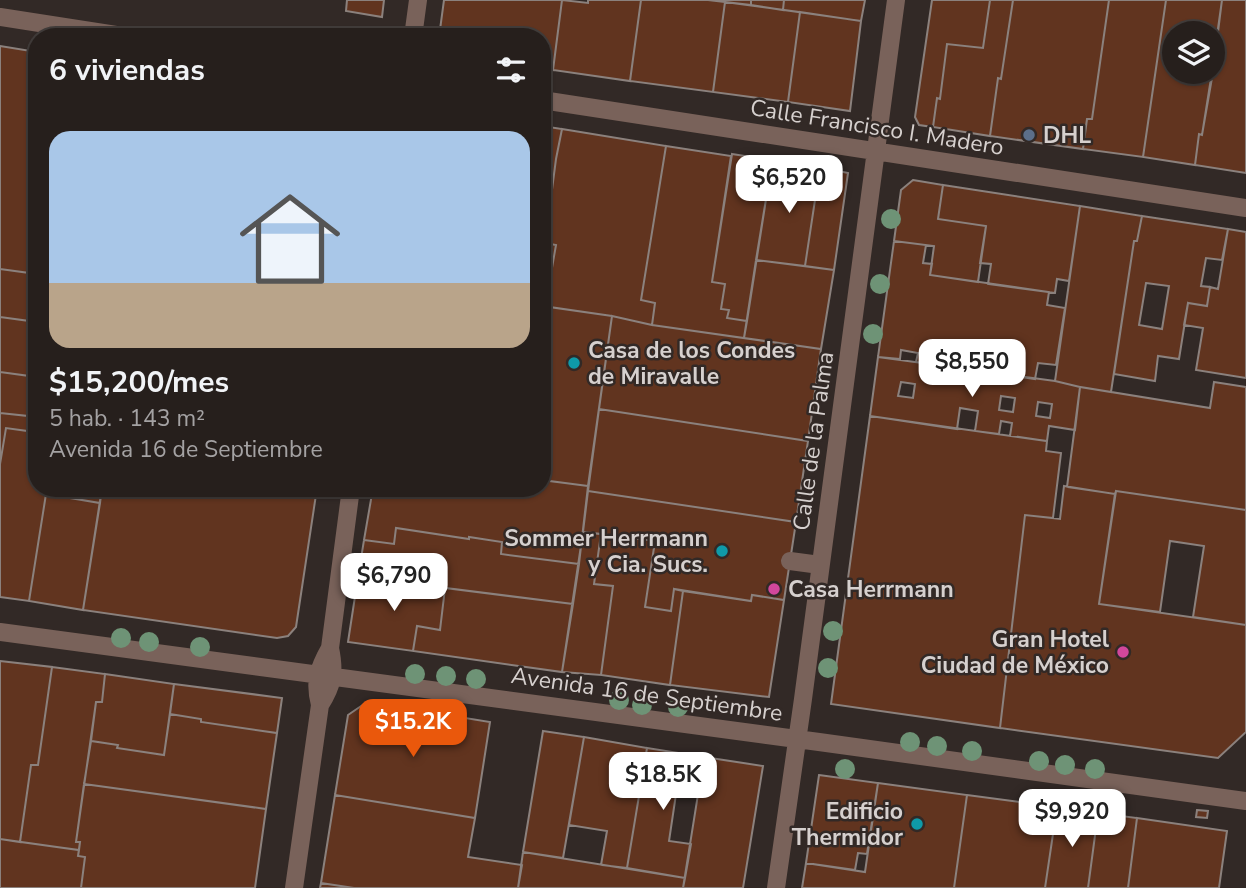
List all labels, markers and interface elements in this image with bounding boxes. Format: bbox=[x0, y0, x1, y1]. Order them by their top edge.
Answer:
map controls bbox=[1162, 21, 1225, 84]
button: layers bbox=[1162, 21, 1225, 84]
text: 6 viviendas bbox=[49, 50, 205, 91]
icon: filters bbox=[492, 51, 530, 89]
street label: Calle Francisco I. Madero bbox=[748, 92, 1006, 163]
place label: DHL bbox=[1043, 120, 1091, 151]
marker: DHL bbox=[1021, 127, 1037, 143]
pin: $6,520 bbox=[732, 156, 846, 215]
text: $6,520 bbox=[752, 162, 826, 193]
icon: home bbox=[227, 176, 353, 302]
place label: Casa de los Condes de Miravalle bbox=[588, 335, 795, 392]
pin: $8,550 bbox=[915, 340, 1029, 399]
text: $8,550 bbox=[935, 346, 1009, 377]
street label: Calle de la Palma bbox=[786, 350, 841, 532]
marker: Casa de los Condes de Miravalle bbox=[566, 355, 582, 371]
text: $15,200/mes bbox=[49, 362, 229, 403]
text: 5 hab. · 143 m² bbox=[49, 403, 205, 434]
text: Avenida 16 de Septiembre bbox=[49, 434, 323, 465]
place label: Sommer Herrmann y Cia. Sucs. bbox=[504, 523, 708, 580]
marker: Sommer Herrmann y Cia. Sucs. bbox=[714, 543, 730, 559]
pin: $6,790 bbox=[337, 554, 451, 613]
text: $6,790 bbox=[357, 560, 431, 591]
place label: Casa Herrmann bbox=[788, 574, 954, 605]
marker: Casa Herrmann bbox=[766, 581, 782, 597]
place label: Gran Hotel Ciudad de México bbox=[921, 624, 1110, 681]
marker: Gran Hotel Ciudad de México bbox=[1115, 644, 1131, 660]
street label: Avenida 16 de Septiembre bbox=[509, 660, 785, 729]
pin: $15.2K bbox=[356, 700, 470, 759]
text: $15.2K bbox=[375, 706, 451, 737]
pin: $18.5K bbox=[606, 752, 720, 812]
text: $18.5K bbox=[625, 759, 701, 790]
pin: $9,920 bbox=[1015, 790, 1129, 849]
place label: Edificio Thermidor bbox=[792, 796, 903, 853]
text: $9,920 bbox=[1035, 796, 1109, 827]
marker: Edificio Thermidor bbox=[909, 816, 925, 832]

